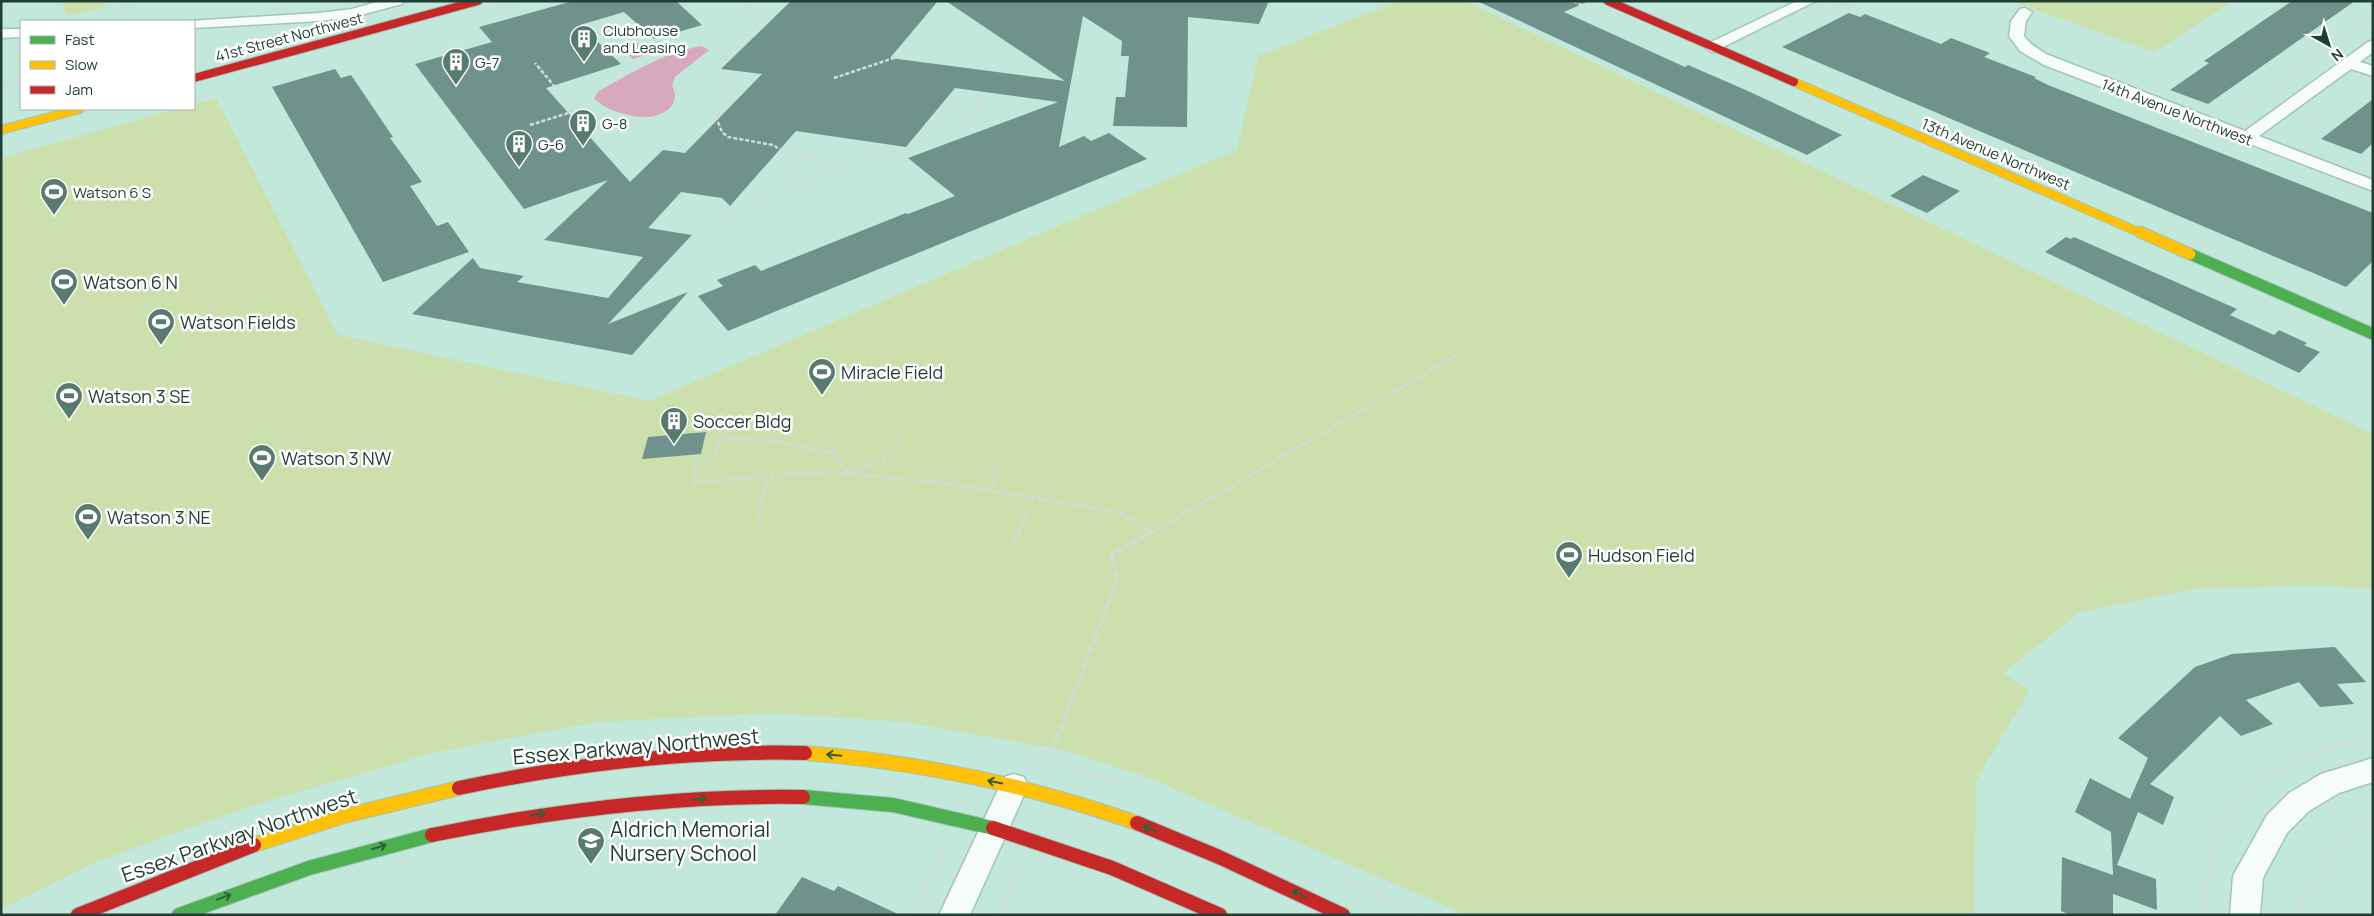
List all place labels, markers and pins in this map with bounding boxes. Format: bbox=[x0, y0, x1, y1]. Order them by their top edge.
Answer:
place label: Clubhouse and Leasing bbox=[603, 20, 686, 58]
building icon: Clubhouse and Leasing bbox=[569, 24, 599, 63]
building icon: G-7 bbox=[441, 47, 471, 86]
place label: G-7 bbox=[475, 52, 499, 73]
building icon: G-8 bbox=[568, 108, 598, 147]
place label: G-8 bbox=[602, 113, 628, 134]
building icon: G-6 bbox=[504, 129, 534, 168]
place label: G-6 bbox=[538, 134, 564, 155]
sports icon: Watson 6 S bbox=[39, 177, 69, 216]
place label: Watson 6 S bbox=[73, 182, 151, 203]
sports icon: Watson 6 N bbox=[49, 267, 79, 306]
place label: Watson 6 N bbox=[83, 270, 178, 294]
sports icon: Watson Fields bbox=[146, 307, 176, 346]
place label: Watson Fields bbox=[180, 310, 296, 334]
sports icon: Miracle Field bbox=[807, 357, 837, 396]
place label: Miracle Field bbox=[841, 360, 943, 384]
sports icon: Watson 3 SE bbox=[54, 381, 84, 420]
place label: Watson 3 SE bbox=[88, 384, 191, 408]
building icon: Soccer Bldg bbox=[659, 406, 689, 445]
place label: Soccer Bldg bbox=[693, 409, 791, 433]
sports icon: Watson 3 NW bbox=[247, 443, 277, 482]
place label: Watson 3 NW bbox=[281, 446, 392, 470]
sports icon: Watson 3 NE bbox=[73, 502, 103, 541]
place label: Watson 3 NE bbox=[107, 505, 211, 529]
sports icon: Hudson Field bbox=[1554, 540, 1584, 579]
place label: Hudson Field bbox=[1588, 543, 1695, 567]
place label: Aldrich Memorial Nursery School bbox=[610, 815, 770, 867]
school or university icon: Aldrich Memorial Nursery School bbox=[576, 826, 606, 865]

